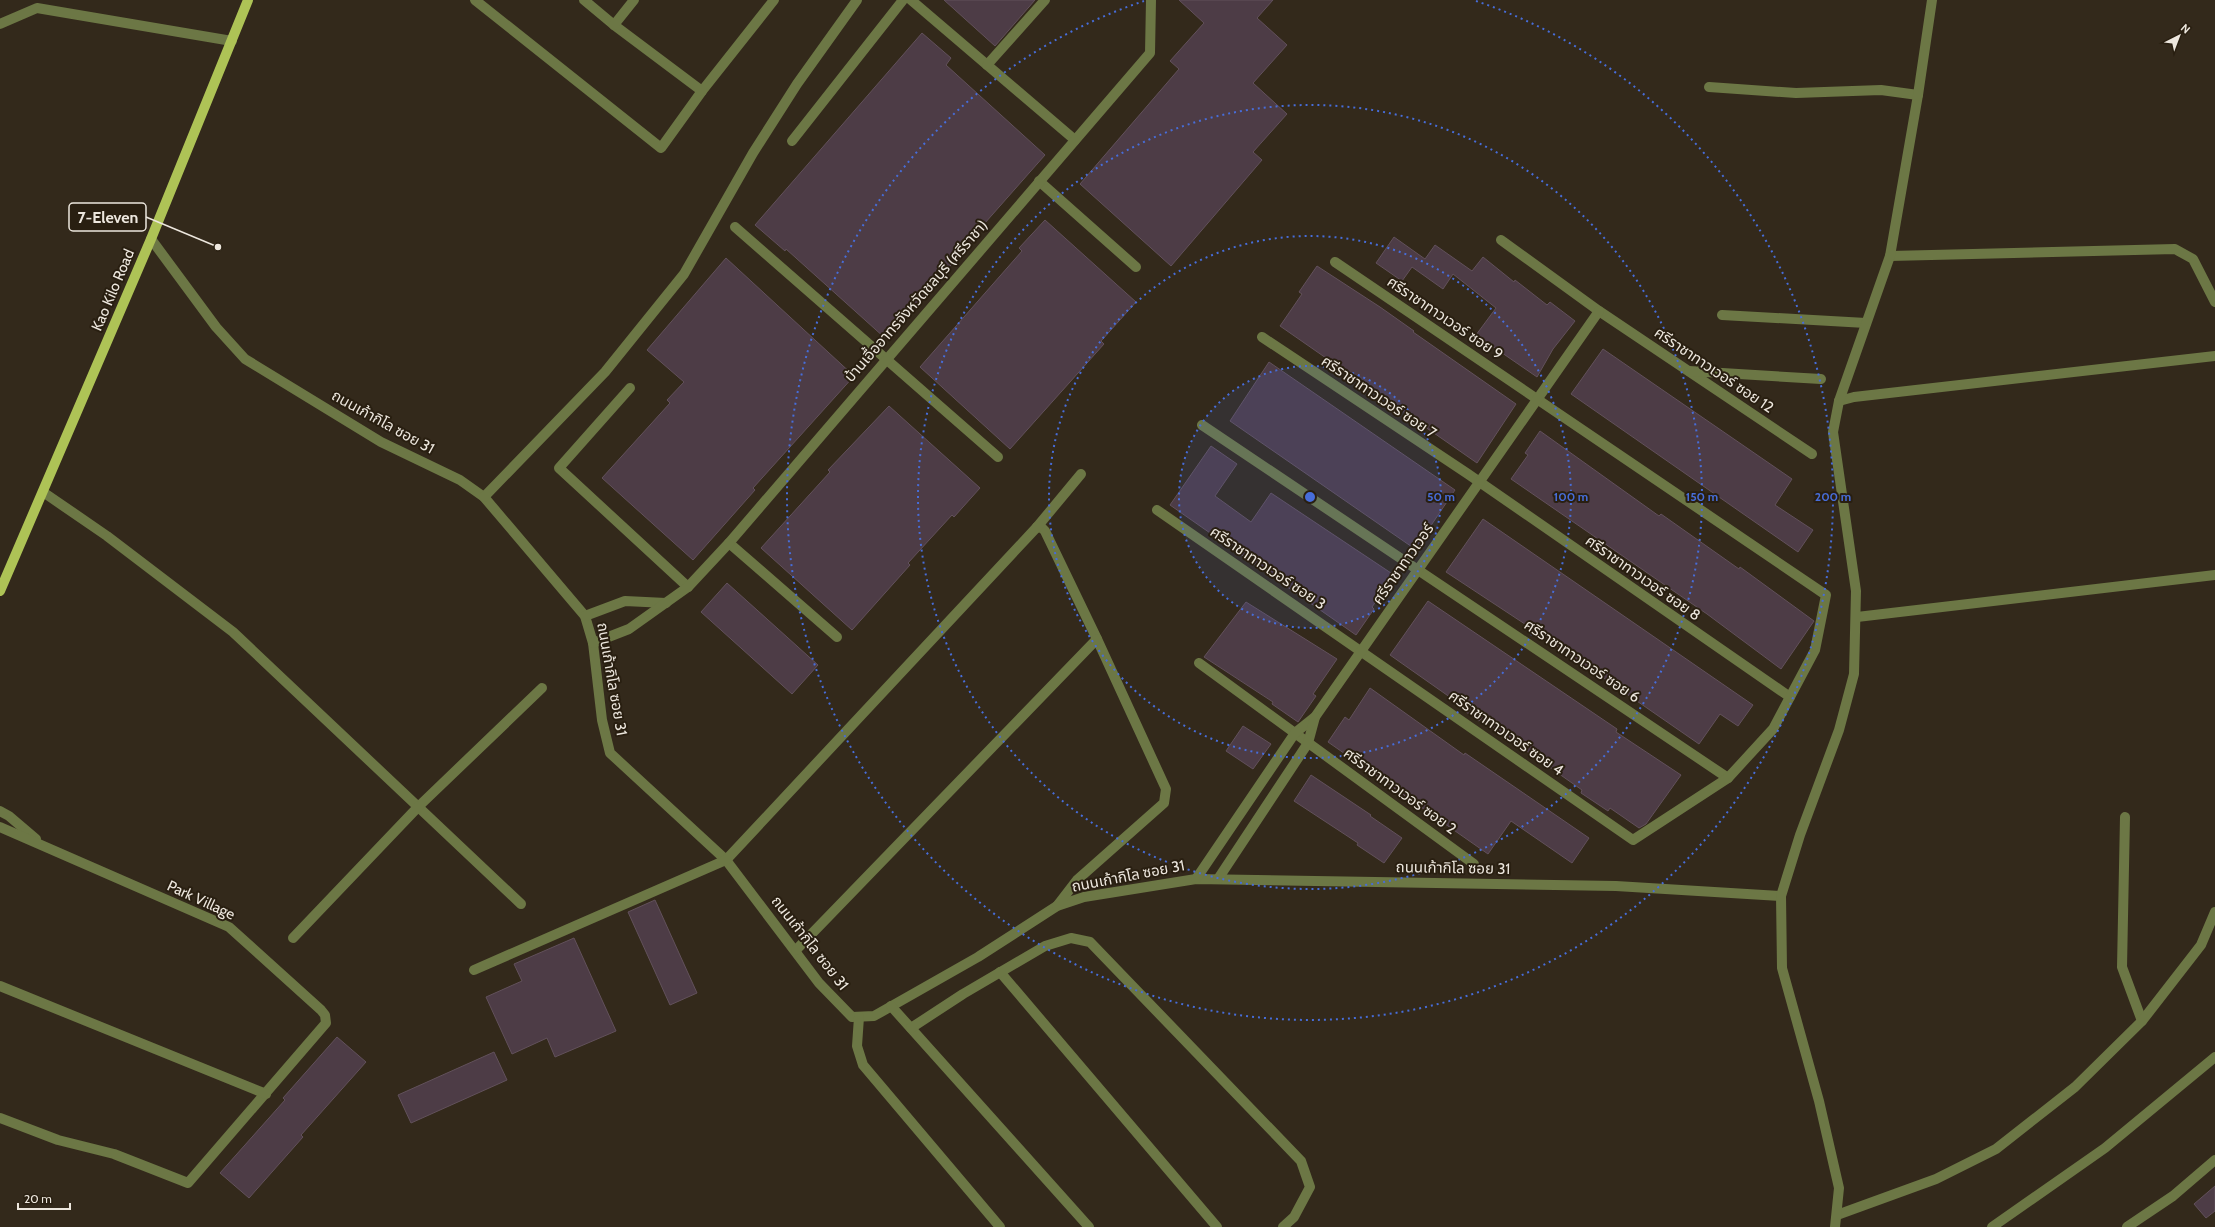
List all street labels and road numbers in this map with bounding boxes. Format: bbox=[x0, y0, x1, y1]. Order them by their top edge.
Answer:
street label: บ้านเอื้ออาทรจังหวัดชลบุรี (ศรีราชา) bbox=[839, 215, 991, 386]
street label: Kao Kilo Road bbox=[88, 246, 138, 334]
street label: ศรีราชาทาวเวอร์ ซอย 9 bbox=[1384, 273, 1506, 363]
street label: ศรีราชาทาวเวอร์ ซอย 12 bbox=[1651, 323, 1777, 417]
street label: ศรีราชาทาวเวอร์ ซอย 7 bbox=[1318, 352, 1440, 442]
street label: ถนนเก้ากิโล ซอย 31 bbox=[329, 386, 437, 458]
street label: ศรีราชาทาวเวอร์ bbox=[1368, 519, 1438, 608]
street label: ศรีราชาทาวเวอร์ ซอย 3 bbox=[1207, 523, 1329, 613]
street label: ศรีราชาทาวเวอร์ ซอย 8 bbox=[1582, 532, 1704, 624]
street label: ศรีราชาทาวเวอร์ ซอย 6 bbox=[1521, 616, 1643, 706]
street label: ถนนเก้ากิโล ซอย 31 bbox=[593, 621, 631, 737]
street label: ศรีราชาทาวเวอร์ ซอย 4 bbox=[1445, 687, 1567, 780]
street label: ศรีราชาทาวเวอร์ ซอย 2 bbox=[1340, 744, 1460, 838]
street label: ถนนเก้ากิโล ซอย 31 bbox=[1070, 856, 1186, 896]
street label: ถนนเก้ากิโล ซอย 31 bbox=[1396, 858, 1510, 878]
street label: Park Village bbox=[164, 876, 238, 924]
street label: ถนนเก้ากิโล ซอย 31 bbox=[768, 892, 852, 994]

